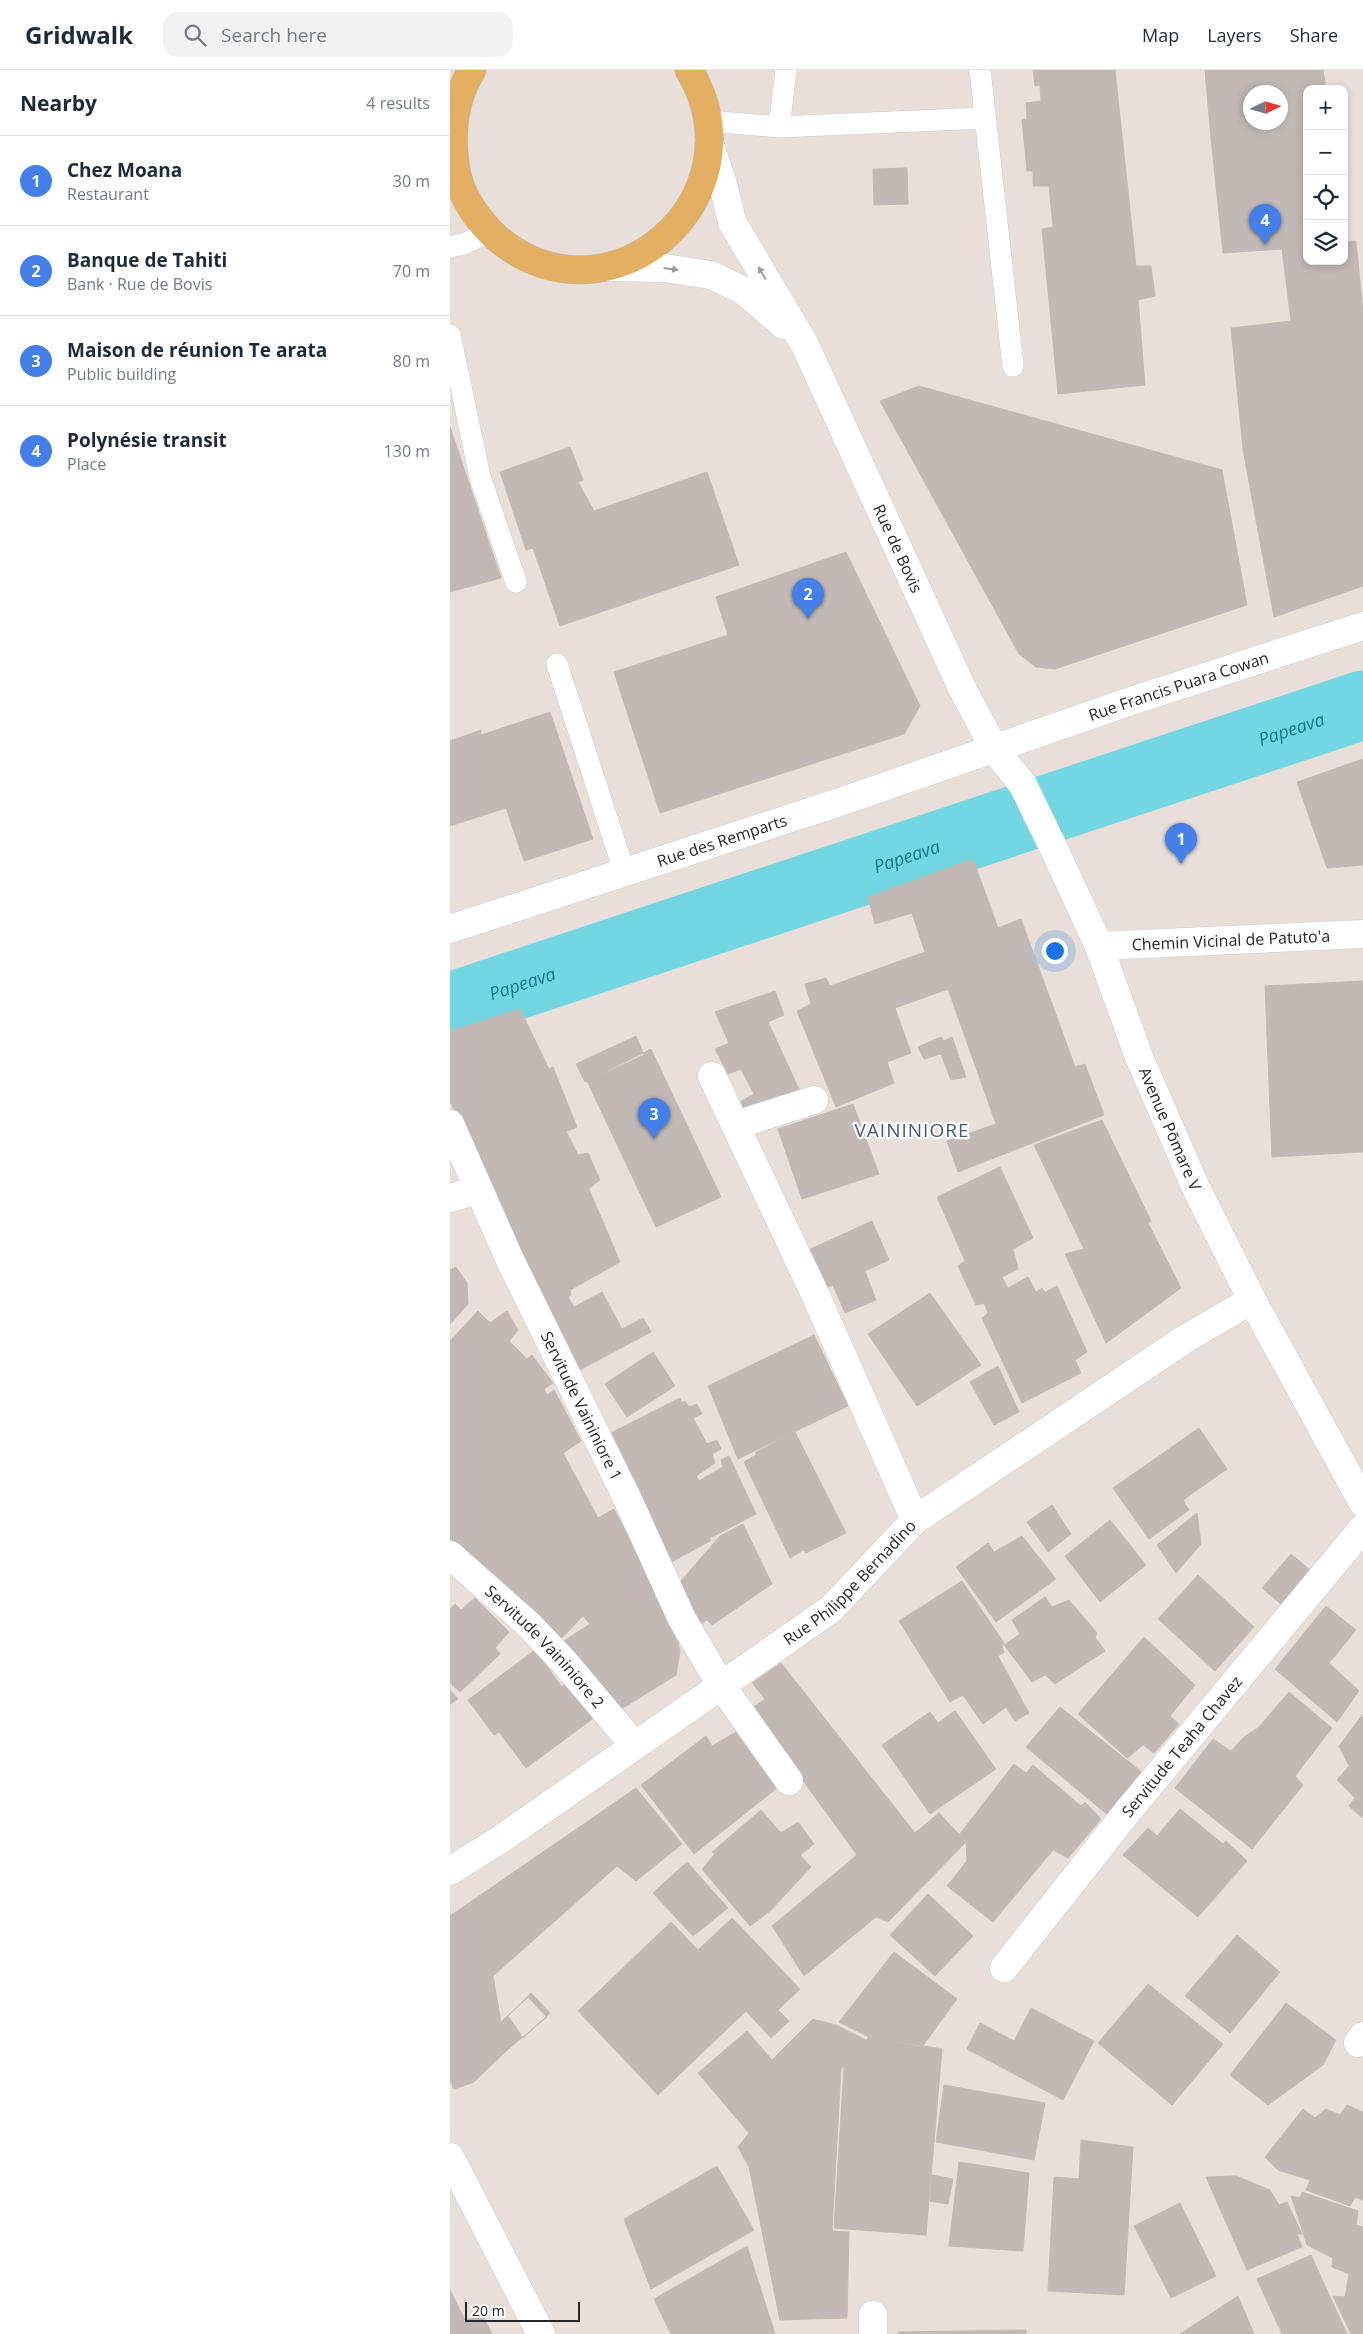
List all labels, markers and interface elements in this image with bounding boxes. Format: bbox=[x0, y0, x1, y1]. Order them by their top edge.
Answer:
search box bbox=[163, 12, 513, 57]
text: Gridwalk bbox=[25, 18, 133, 51]
icon: search bbox=[181, 21, 209, 49]
text: Search here bbox=[221, 22, 327, 48]
text: Map bbox=[1142, 23, 1179, 47]
text: Layers bbox=[1207, 23, 1262, 47]
text: Share bbox=[1290, 23, 1338, 47]
north arrow bbox=[1243, 85, 1288, 130]
map controls bbox=[1303, 85, 1348, 265]
button: + bbox=[1303, 85, 1348, 130]
text: Nearby bbox=[20, 89, 97, 117]
text: 4 results bbox=[366, 92, 430, 114]
button: − bbox=[1303, 130, 1348, 175]
text: Chez Moana bbox=[67, 157, 182, 183]
text: 1 bbox=[31, 170, 41, 192]
text: 30 m bbox=[393, 170, 430, 192]
button: locate bbox=[1303, 175, 1348, 220]
text: Restaurant bbox=[67, 183, 149, 205]
pin: 4 bbox=[1249, 204, 1281, 245]
button: layers bbox=[1303, 220, 1348, 265]
text: Banque de Tahiti bbox=[67, 247, 227, 273]
text: 2 bbox=[31, 260, 41, 282]
text: 70 m bbox=[393, 260, 430, 282]
one-way arrow bbox=[663, 266, 679, 274]
one-way arrow bbox=[758, 267, 767, 280]
text: Bank · Rue de Bovis bbox=[67, 273, 212, 295]
text: Maison de réunion Te arata bbox=[67, 337, 327, 363]
text: 3 bbox=[31, 350, 41, 372]
text: 80 m bbox=[393, 350, 430, 372]
text: Public building bbox=[67, 363, 176, 385]
text: Polynésie transit bbox=[67, 427, 227, 453]
text: 4 bbox=[31, 440, 41, 462]
text: 130 m bbox=[384, 440, 430, 462]
text: Place bbox=[67, 453, 106, 475]
street label: Rue de Bovis bbox=[868, 500, 928, 596]
pin: 2 bbox=[792, 578, 824, 619]
street label: Rue Francis Puara Cowan bbox=[1085, 646, 1271, 726]
water label: Papeava bbox=[1255, 707, 1327, 751]
street label: Rue des Remparts bbox=[654, 809, 790, 872]
pin: 1 bbox=[1165, 823, 1197, 864]
water label: Papeava bbox=[870, 834, 943, 878]
street label: Chemin Vicinal de Patuto'a bbox=[1131, 925, 1331, 956]
your location bbox=[1042, 938, 1068, 964]
water label: Papeava bbox=[486, 961, 558, 1005]
street label: Avenue Pōmare V bbox=[1134, 1064, 1207, 1194]
pin: 3 bbox=[638, 1098, 670, 1139]
district label: VAININIORE bbox=[855, 1117, 969, 1143]
street label: Servitude Vaininiore 1 bbox=[536, 1327, 628, 1484]
street label: Rue Philippe Bernadino bbox=[779, 1515, 921, 1650]
street label: Servitude Vaininiore 2 bbox=[480, 1580, 609, 1713]
street label: Servitude Teaha Chavez bbox=[1116, 1671, 1247, 1822]
scale bar bbox=[465, 2299, 580, 2322]
text: 20 m bbox=[472, 2301, 505, 2320]

